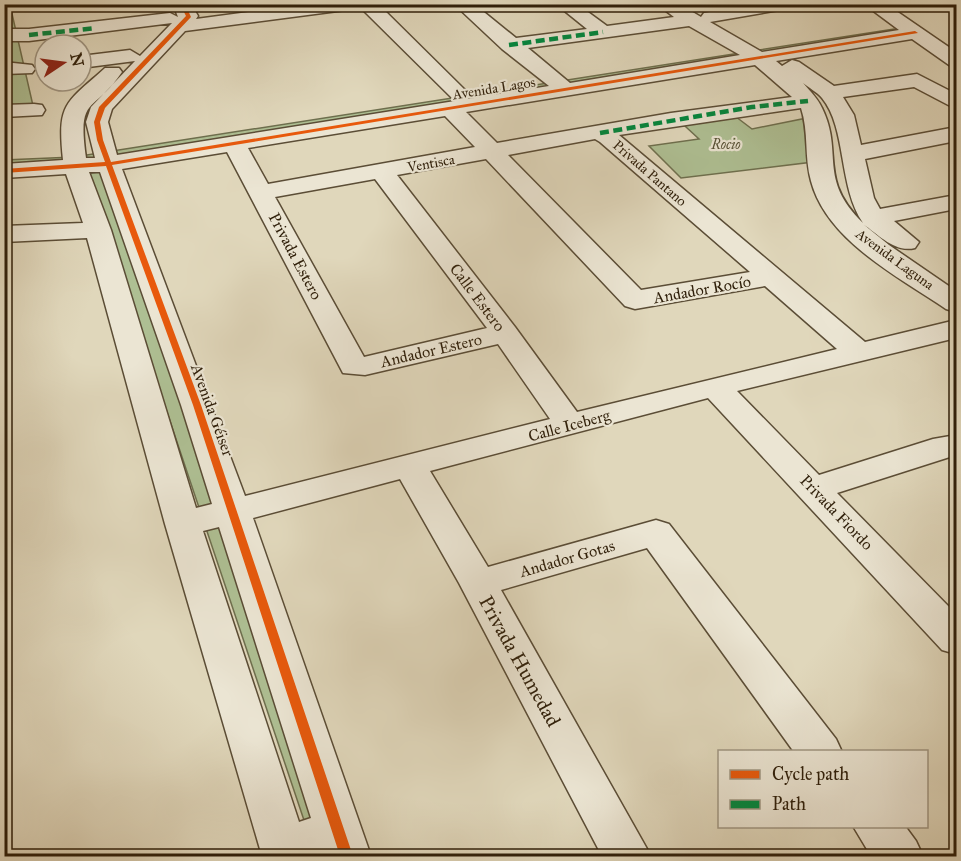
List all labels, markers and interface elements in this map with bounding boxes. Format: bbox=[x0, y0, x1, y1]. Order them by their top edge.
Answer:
north arrow bbox=[33, 33, 93, 93]
text: N bbox=[66, 51, 88, 69]
street label: Avenida Lagos bbox=[450, 74, 537, 104]
park label: Rocio bbox=[710, 136, 741, 153]
street label: Privada Pantano bbox=[609, 137, 690, 210]
street label: Ventisca bbox=[405, 151, 456, 176]
street label: Privada Estero bbox=[265, 210, 326, 303]
street label: Avenida Laguna bbox=[852, 225, 937, 294]
street label: Calle Estero bbox=[446, 260, 509, 335]
street label: Andador Rocío bbox=[651, 272, 752, 308]
street label: Andador Estero bbox=[378, 330, 484, 372]
street label: Avenida Géiser bbox=[187, 361, 238, 459]
street label: Calle Iceberg bbox=[526, 405, 613, 447]
street label: Privada Fiordo bbox=[796, 471, 877, 554]
street label: Andador Gotas bbox=[516, 536, 617, 581]
street label: Privada Humedad bbox=[474, 591, 566, 731]
legend bbox=[718, 750, 928, 828]
text: Cycle path bbox=[772, 763, 849, 785]
text: Path bbox=[772, 793, 806, 815]

